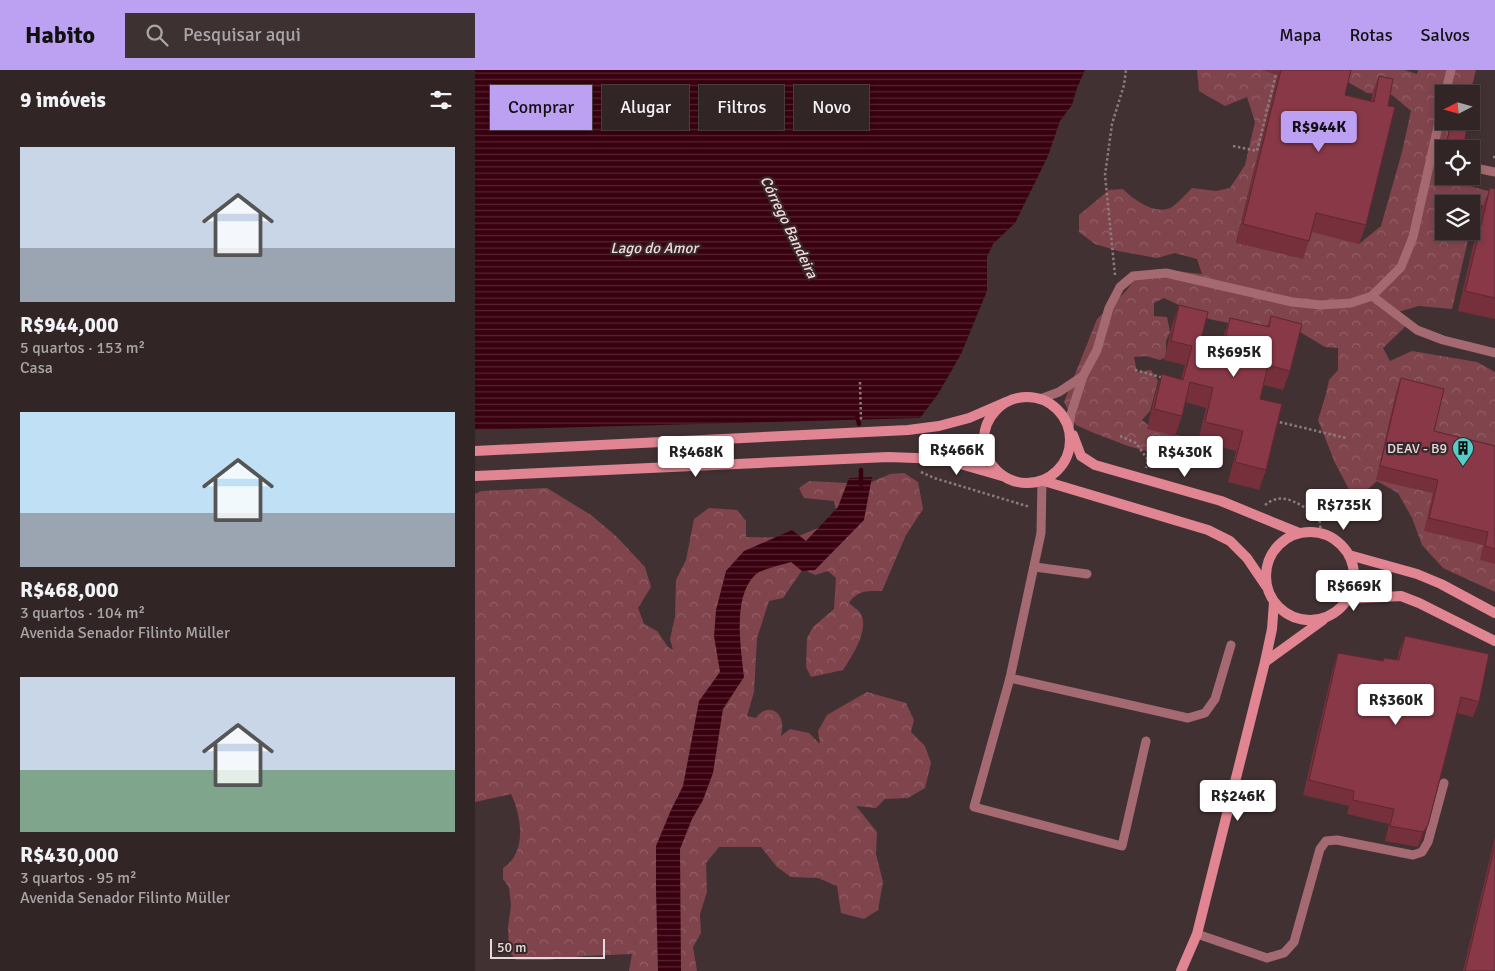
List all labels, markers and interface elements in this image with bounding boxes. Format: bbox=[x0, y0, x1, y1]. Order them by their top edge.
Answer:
search box bbox=[125, 13, 475, 58]
text: Habito bbox=[25, 20, 95, 50]
icon: search bbox=[143, 21, 171, 49]
text: Pesquisar aqui bbox=[183, 23, 301, 47]
text: Mapa bbox=[1279, 24, 1322, 46]
text: Rotas bbox=[1350, 24, 1393, 46]
text: Salvos bbox=[1421, 24, 1470, 46]
chip: Comprar bbox=[490, 85, 592, 130]
chip: Alugar bbox=[602, 85, 689, 130]
chip: Filtros bbox=[699, 85, 784, 130]
chip: Novo bbox=[794, 85, 869, 130]
north arrow bbox=[1435, 85, 1480, 130]
map controls bbox=[1435, 85, 1480, 240]
icon: filters bbox=[427, 86, 455, 114]
text: 9 imóveis bbox=[20, 87, 106, 113]
pin: R$944K bbox=[1278, 111, 1360, 153]
text: R$944K bbox=[1292, 117, 1346, 137]
button: locate bbox=[1435, 140, 1480, 185]
water label: Córrego Bandeira bbox=[756, 173, 822, 281]
icon: home bbox=[193, 180, 283, 270]
button: layers bbox=[1435, 195, 1480, 240]
water label: Lago do Amor bbox=[610, 239, 700, 257]
text: R$944,000 bbox=[20, 312, 119, 338]
pin: R$695K bbox=[1193, 336, 1275, 378]
text: 5 quartos · 153 m² bbox=[20, 338, 145, 358]
text: R$695K bbox=[1207, 342, 1261, 362]
text: Casa bbox=[20, 358, 53, 378]
pin: R$466K bbox=[916, 434, 998, 476]
pin: R$468K bbox=[655, 436, 737, 478]
pin: R$430K bbox=[1144, 436, 1226, 478]
building icon: DEAV - B9 bbox=[1451, 436, 1475, 467]
text: R$466K bbox=[930, 440, 984, 460]
place label: DEAV - B9 bbox=[1387, 440, 1447, 457]
text: R$468K bbox=[669, 442, 723, 462]
text: R$430K bbox=[1158, 442, 1212, 462]
icon: home bbox=[193, 445, 283, 535]
pin: R$735K bbox=[1303, 488, 1385, 531]
text: R$735K bbox=[1317, 495, 1371, 515]
pin: R$669K bbox=[1313, 570, 1395, 612]
text: R$669K bbox=[1327, 576, 1381, 596]
text: R$468,000 bbox=[20, 577, 119, 603]
text: 3 quartos · 104 m² bbox=[20, 603, 145, 623]
text: Avenida Senador Filinto Müller bbox=[20, 623, 230, 643]
pin: R$360K bbox=[1355, 684, 1437, 726]
text: R$360K bbox=[1369, 690, 1423, 710]
icon: home bbox=[193, 710, 283, 800]
pin: R$246K bbox=[1197, 780, 1279, 822]
text: R$246K bbox=[1211, 786, 1265, 806]
text: R$430,000 bbox=[20, 842, 119, 868]
text: 3 quartos · 95 m² bbox=[20, 868, 137, 888]
text: Avenida Senador Filinto Müller bbox=[20, 888, 230, 908]
scale bar bbox=[490, 936, 605, 959]
text: 50 m bbox=[497, 939, 526, 956]

